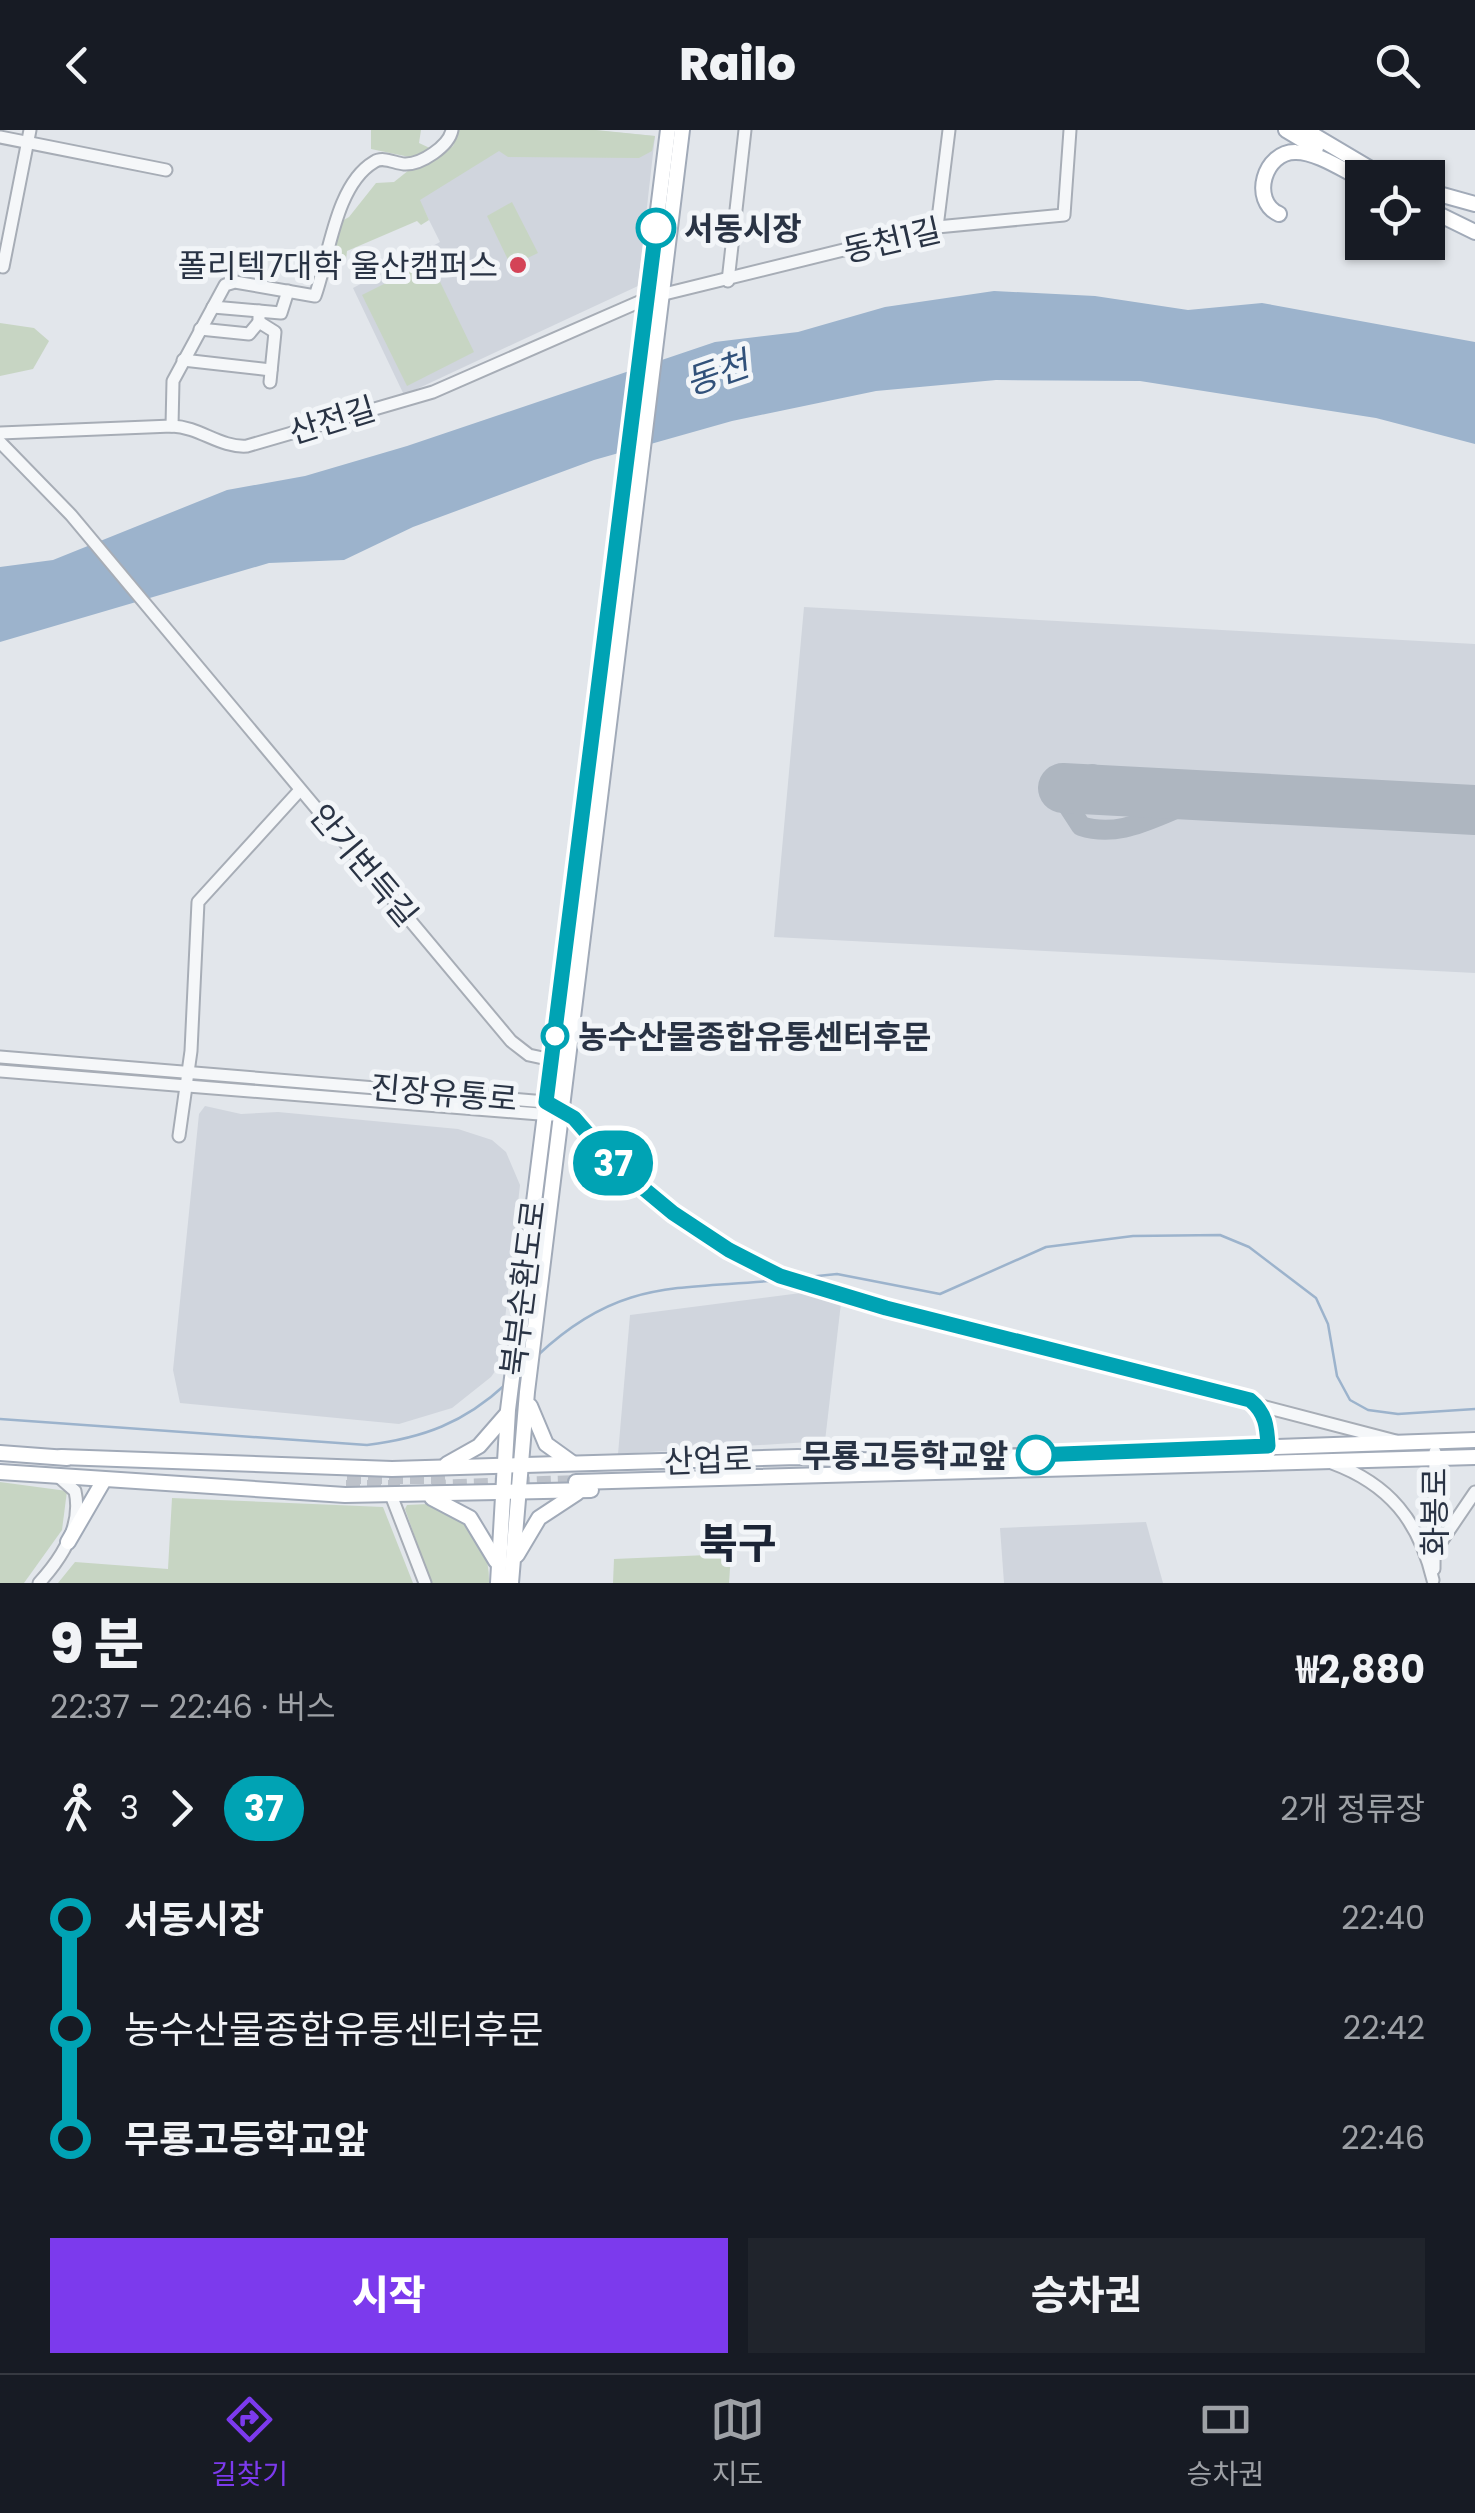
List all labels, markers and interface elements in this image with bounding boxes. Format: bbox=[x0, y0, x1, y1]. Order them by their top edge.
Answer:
text: Railo bbox=[679, 33, 796, 96]
icon: back bbox=[50, 38, 105, 93]
icon: search bbox=[1370, 38, 1425, 93]
map controls bbox=[1345, 160, 1445, 260]
button: locate bbox=[1345, 160, 1445, 260]
place label: 서동시장 bbox=[684, 206, 802, 251]
street label: 동천1길 bbox=[839, 207, 945, 273]
marker: 서동시장 bbox=[637, 209, 675, 247]
place label: 폴리텍7대학 울산캠퍼스 bbox=[178, 243, 498, 288]
marker: 폴리텍7대학 울산캠퍼스 bbox=[507, 254, 529, 276]
water label: 동천 bbox=[679, 338, 759, 407]
street label: 산전길 bbox=[283, 386, 381, 454]
street label: 안기번득길 bbox=[299, 794, 429, 936]
place label: 농수산물종합유통센터후문 bbox=[578, 1014, 931, 1059]
marker: 농수산물종합유통센터후문 bbox=[542, 1023, 568, 1049]
street label: 진장유통로 bbox=[369, 1064, 519, 1122]
line badge: 37 bbox=[568, 1130, 658, 1196]
text: 37 bbox=[593, 1139, 633, 1188]
street label: 북부순환도로 bbox=[490, 1198, 556, 1378]
place label: 무룡고등학교앞 bbox=[802, 1433, 1008, 1478]
street label: 산업로 bbox=[663, 1436, 753, 1484]
marker: 무룡고등학교앞 bbox=[1017, 1436, 1055, 1474]
street label: 화봉로 bbox=[1412, 1468, 1457, 1556]
district label: 북구 bbox=[699, 1514, 777, 1573]
text: 9 분 bbox=[50, 1605, 144, 1682]
text: ₩2,880 bbox=[1296, 1643, 1425, 1696]
text: 22:37 – 22:46 · 버스 bbox=[50, 1684, 336, 1729]
icon: walk bbox=[50, 1781, 105, 1836]
icon: forward bbox=[154, 1781, 209, 1836]
text: 37 bbox=[244, 1784, 284, 1833]
text: 3 bbox=[120, 1785, 139, 1830]
text: 2개 정류장 bbox=[1280, 1786, 1425, 1831]
text: 서동시장 bbox=[124, 1893, 264, 1946]
text: 22:40 bbox=[1341, 1895, 1425, 1940]
text: 농수산물종합유통센터후문 bbox=[124, 2003, 544, 2056]
text: 22:42 bbox=[1343, 2005, 1425, 2050]
text: 무룡고등학교앞 bbox=[124, 2113, 369, 2166]
text: 22:46 bbox=[1341, 2115, 1425, 2160]
button: 시작 bbox=[50, 2238, 728, 2353]
button: 승차권 bbox=[748, 2238, 1425, 2353]
tab: 길찾기 bbox=[211, 2392, 288, 2496]
tab: 지도 bbox=[710, 2392, 765, 2496]
tab: 승차권 bbox=[1187, 2392, 1264, 2496]

